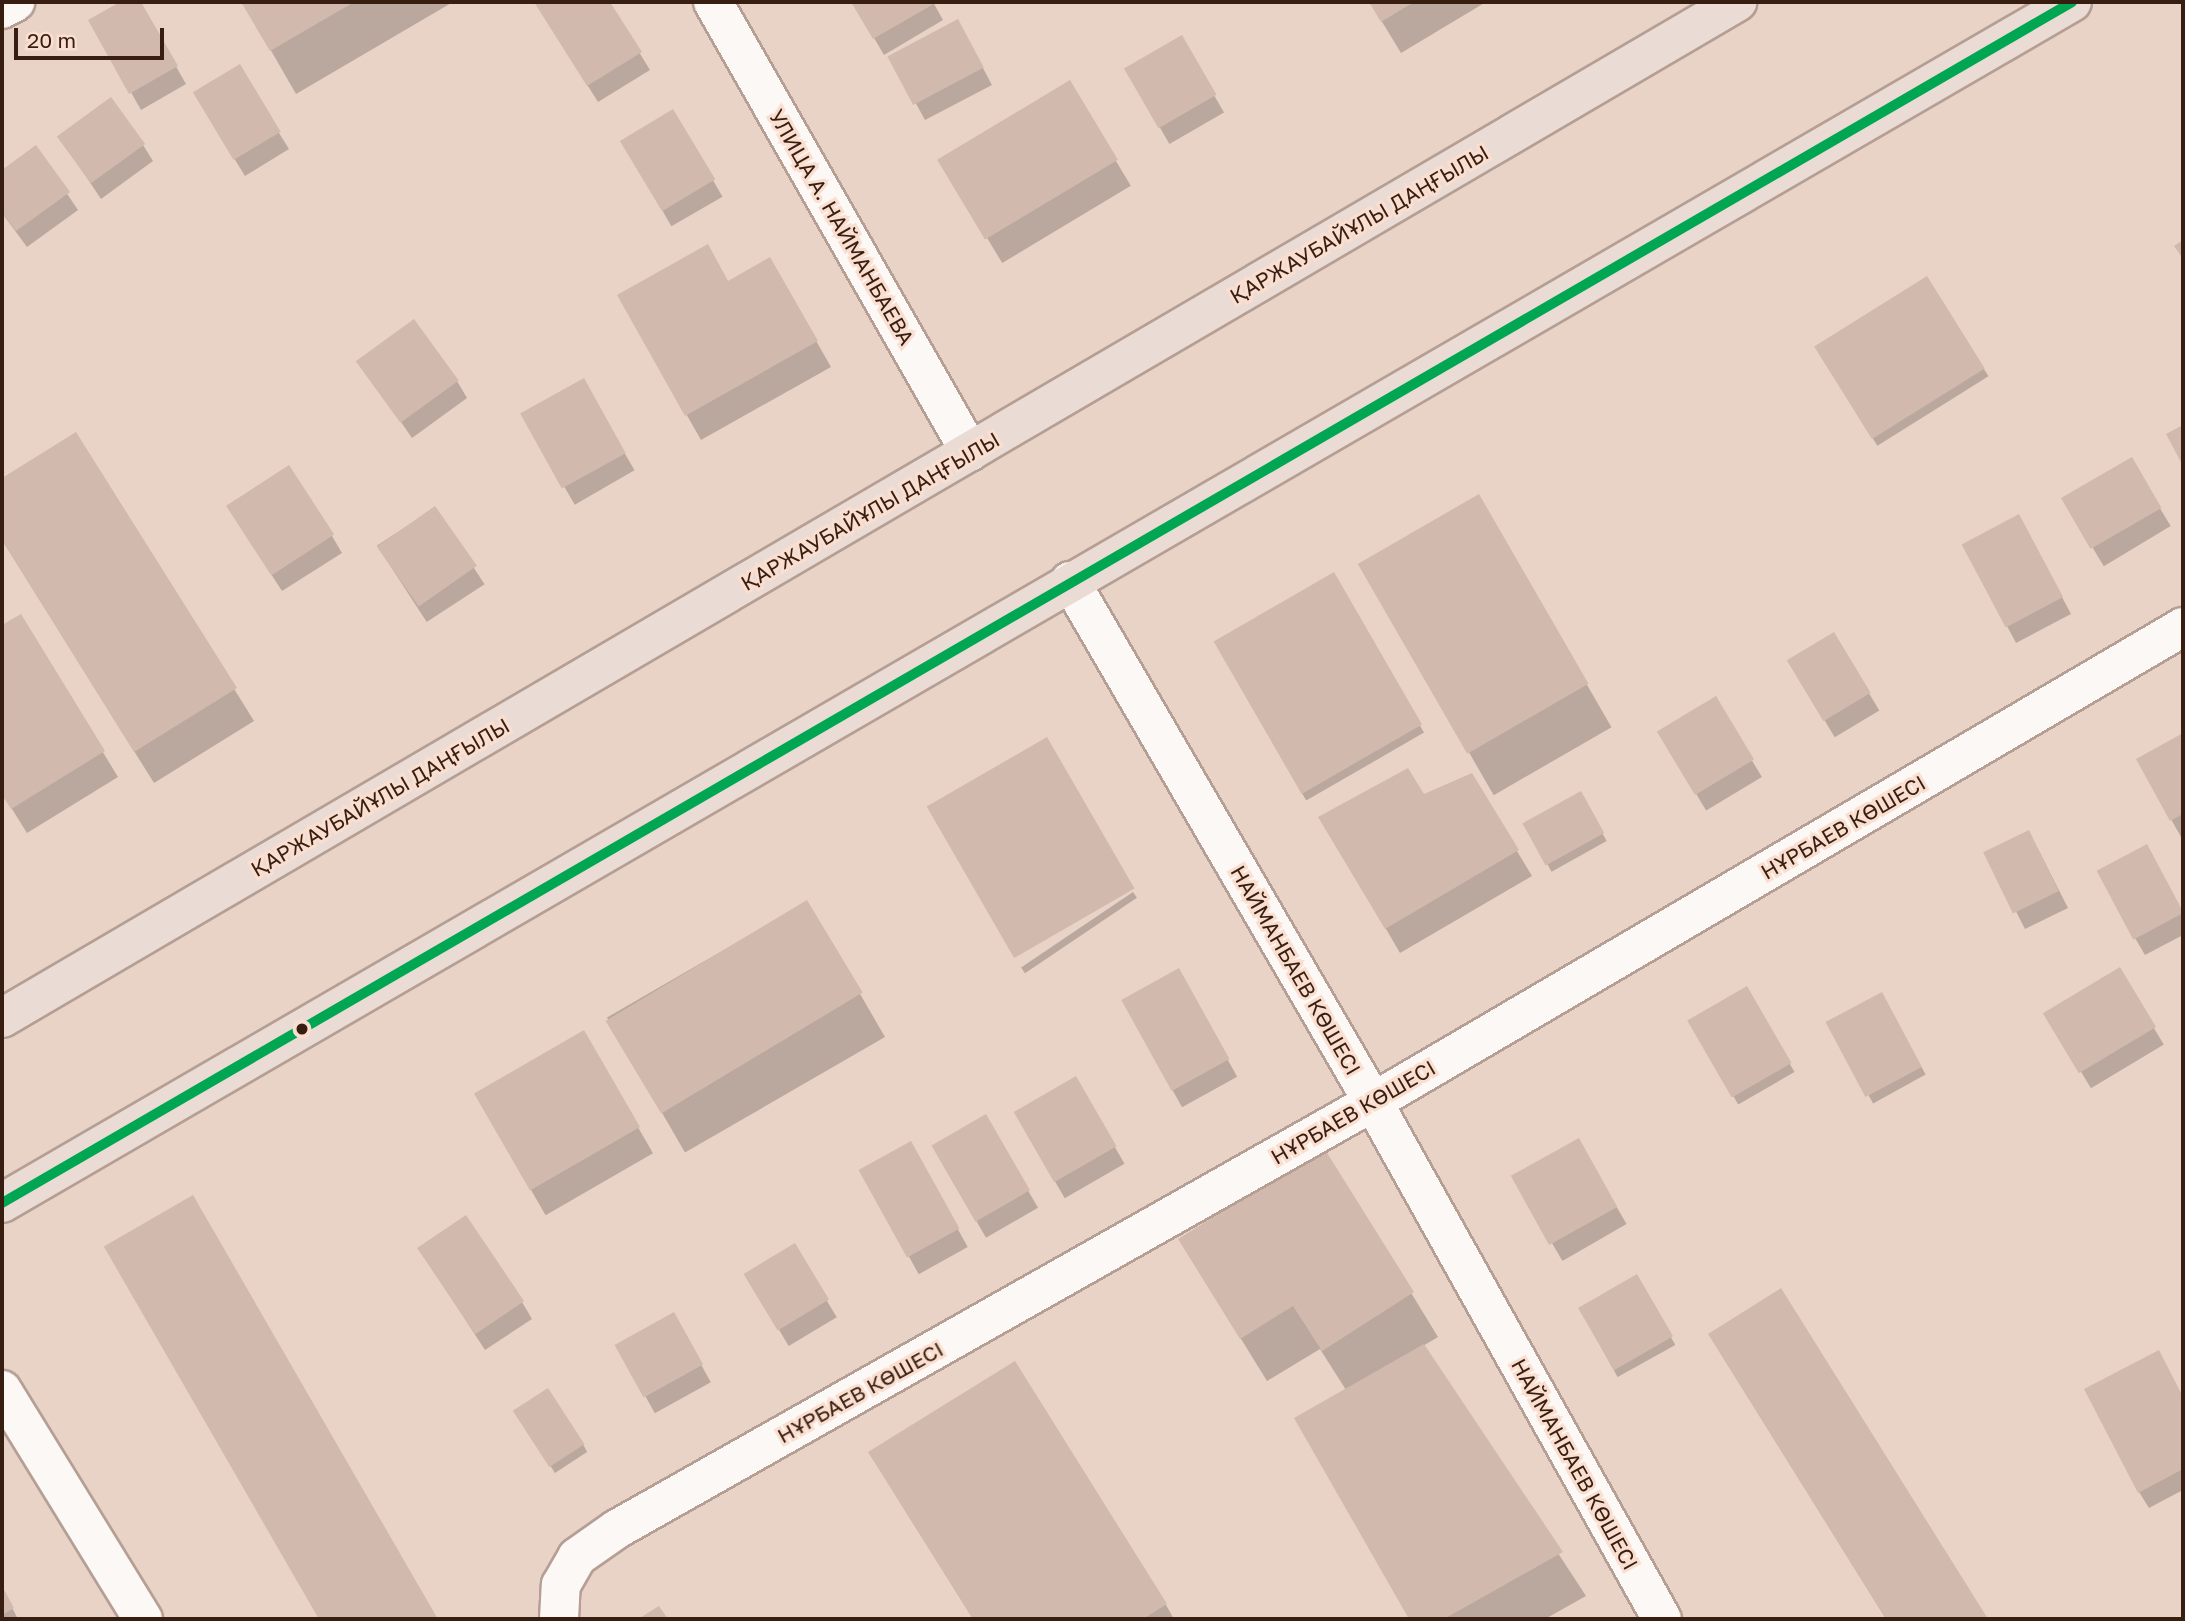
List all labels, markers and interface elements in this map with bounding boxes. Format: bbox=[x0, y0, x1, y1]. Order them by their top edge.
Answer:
scale bar bbox=[18, 14, 168, 58]
text: 20 m bbox=[27, 27, 76, 53]
street label: УЛИЦА А. НАЙМАНБАЕВА bbox=[764, 105, 920, 349]
street label: ҚАРЖАУБАЙҰЛЫ ДАҢҒЫЛЫ bbox=[1225, 139, 1493, 309]
street label: ҚАРЖАУБАЙҰЛЫ ДАҢҒЫЛЫ bbox=[736, 426, 1004, 596]
street label: ҚАРЖАУБАЙҰЛЫ ДАҢҒЫЛЫ bbox=[246, 712, 514, 882]
street label: НҰРБАЕВ КӨШЕСІ bbox=[1756, 770, 1930, 884]
street label: НАЙМАНБАЕВ КӨШЕСІ bbox=[1226, 861, 1366, 1079]
unlabelled marker bbox=[295, 1022, 309, 1036]
street label: НҰРБАЕВ КӨШЕСІ bbox=[1266, 1055, 1440, 1169]
street label: НҰРБАЕВ КӨШЕСІ bbox=[773, 1336, 947, 1448]
street label: НАЙМАНБАЕВ КӨШЕСІ bbox=[1506, 1354, 1644, 1574]

